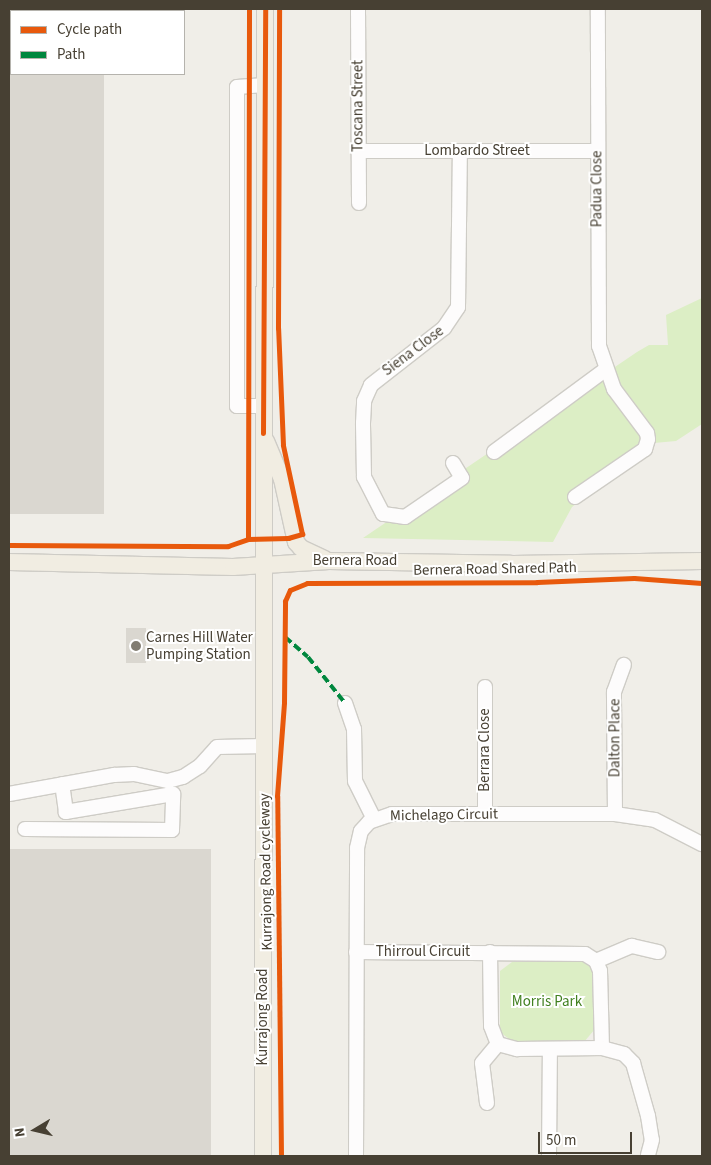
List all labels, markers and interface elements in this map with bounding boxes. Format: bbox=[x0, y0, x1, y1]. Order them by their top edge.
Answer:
legend bbox=[10, 10, 185, 75]
text: Cycle path bbox=[57, 19, 122, 40]
text: Path bbox=[57, 44, 85, 65]
street label: Toscana Street bbox=[349, 60, 367, 152]
street label: Lombardo Street bbox=[424, 142, 530, 160]
street label: Padua Close bbox=[588, 151, 606, 227]
street label: Siena Close bbox=[379, 322, 447, 380]
street label: Bernera Road bbox=[313, 552, 397, 570]
street label: Bernera Road Shared Path bbox=[413, 559, 577, 579]
place label: Carnes Hill Water Pumping Station bbox=[146, 628, 253, 663]
marker: Carnes Hill Water Pumping Station bbox=[130, 640, 142, 652]
street label: Dalton Place bbox=[606, 699, 624, 777]
street label: Berrara Close bbox=[476, 708, 494, 792]
street label: Kurrajong Road cycleway bbox=[256, 793, 276, 951]
street label: Michelago Circuit bbox=[390, 805, 498, 825]
street label: Thirroul Circuit bbox=[376, 943, 470, 961]
street label: Kurrajong Road bbox=[254, 968, 272, 1066]
park label: Morris Park bbox=[512, 993, 582, 1011]
north arrow bbox=[10, 1105, 60, 1155]
scale bar bbox=[541, 1122, 635, 1154]
text: N bbox=[10, 1126, 31, 1139]
text: 50 m bbox=[546, 1130, 576, 1151]

